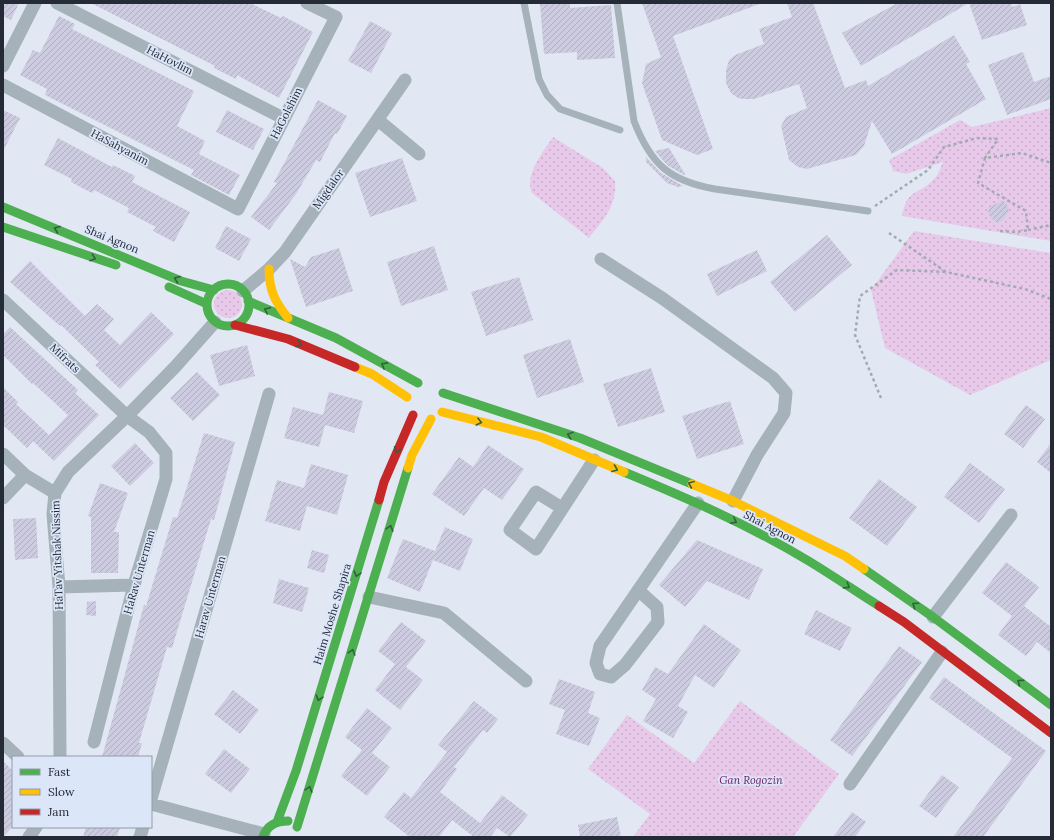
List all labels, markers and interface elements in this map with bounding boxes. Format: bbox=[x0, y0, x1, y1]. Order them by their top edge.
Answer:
street label: HaHovlim bbox=[144, 42, 196, 78]
street label: HaGolshim bbox=[267, 85, 305, 141]
street label: HaSahyanim bbox=[89, 126, 152, 168]
street label: Migdalor bbox=[309, 166, 347, 212]
street label: Shai Agnon bbox=[83, 222, 141, 256]
one-way arrow bbox=[53, 226, 61, 234]
one-way arrow bbox=[89, 253, 96, 261]
one-way arrow bbox=[173, 275, 180, 283]
one-way arrow bbox=[263, 307, 271, 315]
one-way arrow bbox=[295, 339, 302, 347]
street label: Mifrats bbox=[47, 340, 83, 376]
one-way arrow bbox=[381, 362, 388, 369]
one-way arrow bbox=[476, 418, 482, 426]
one-way arrow bbox=[567, 431, 574, 439]
one-way arrow bbox=[394, 447, 402, 454]
one-way arrow bbox=[612, 464, 619, 472]
one-way arrow bbox=[687, 481, 695, 489]
street label: HaTav Yitshak Nissim bbox=[48, 500, 66, 610]
street label: Shai Agnon bbox=[741, 507, 799, 547]
one-way arrow bbox=[730, 516, 737, 524]
one-way arrow bbox=[385, 524, 394, 531]
street label: HaRav Unterman bbox=[120, 528, 158, 616]
street label: Harav Unterman bbox=[192, 554, 229, 640]
street label: Haim Moshe Shapira bbox=[310, 561, 354, 666]
one-way arrow bbox=[353, 570, 362, 577]
one-way arrow bbox=[843, 581, 850, 588]
one-way arrow bbox=[912, 602, 919, 610]
one-way arrow bbox=[347, 649, 356, 656]
one-way arrow bbox=[1017, 680, 1024, 687]
one-way arrow bbox=[315, 694, 323, 701]
legend bbox=[12, 756, 152, 828]
text: Fast bbox=[48, 764, 71, 779]
park label: Gan Rogozin bbox=[719, 773, 783, 787]
text: Slow bbox=[48, 784, 75, 799]
one-way arrow bbox=[304, 786, 313, 793]
text: Jam bbox=[47, 804, 69, 819]

